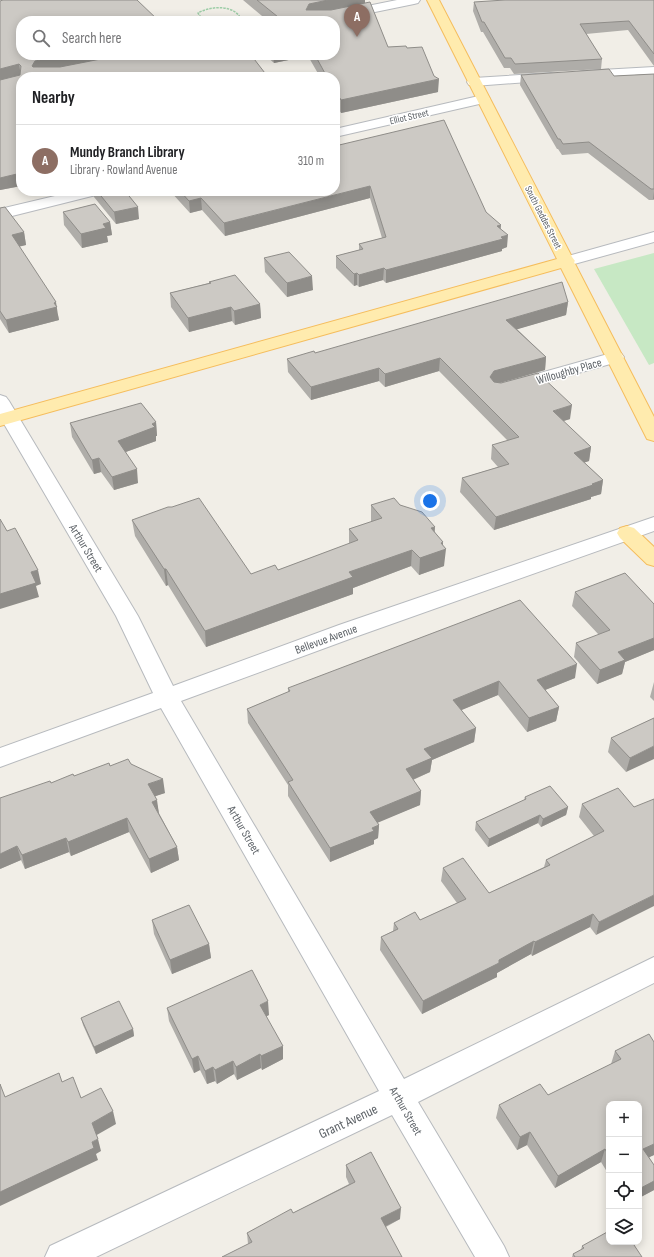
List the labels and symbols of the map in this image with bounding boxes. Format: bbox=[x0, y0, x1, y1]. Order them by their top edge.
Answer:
pin: A bbox=[344, 4, 370, 37]
street label: Elliot Street bbox=[388, 107, 430, 127]
street label: South Geddes Street bbox=[522, 184, 564, 251]
street label: Willoughby Place bbox=[535, 355, 604, 388]
your location bbox=[420, 491, 440, 511]
street label: Arthur Street bbox=[65, 521, 106, 575]
street label: Bellevue Avenue bbox=[293, 621, 359, 658]
street label: Arthur Street bbox=[223, 802, 264, 857]
street label: Arthur Street bbox=[385, 1083, 426, 1138]
street label: Grant Avenue bbox=[316, 1100, 380, 1142]

